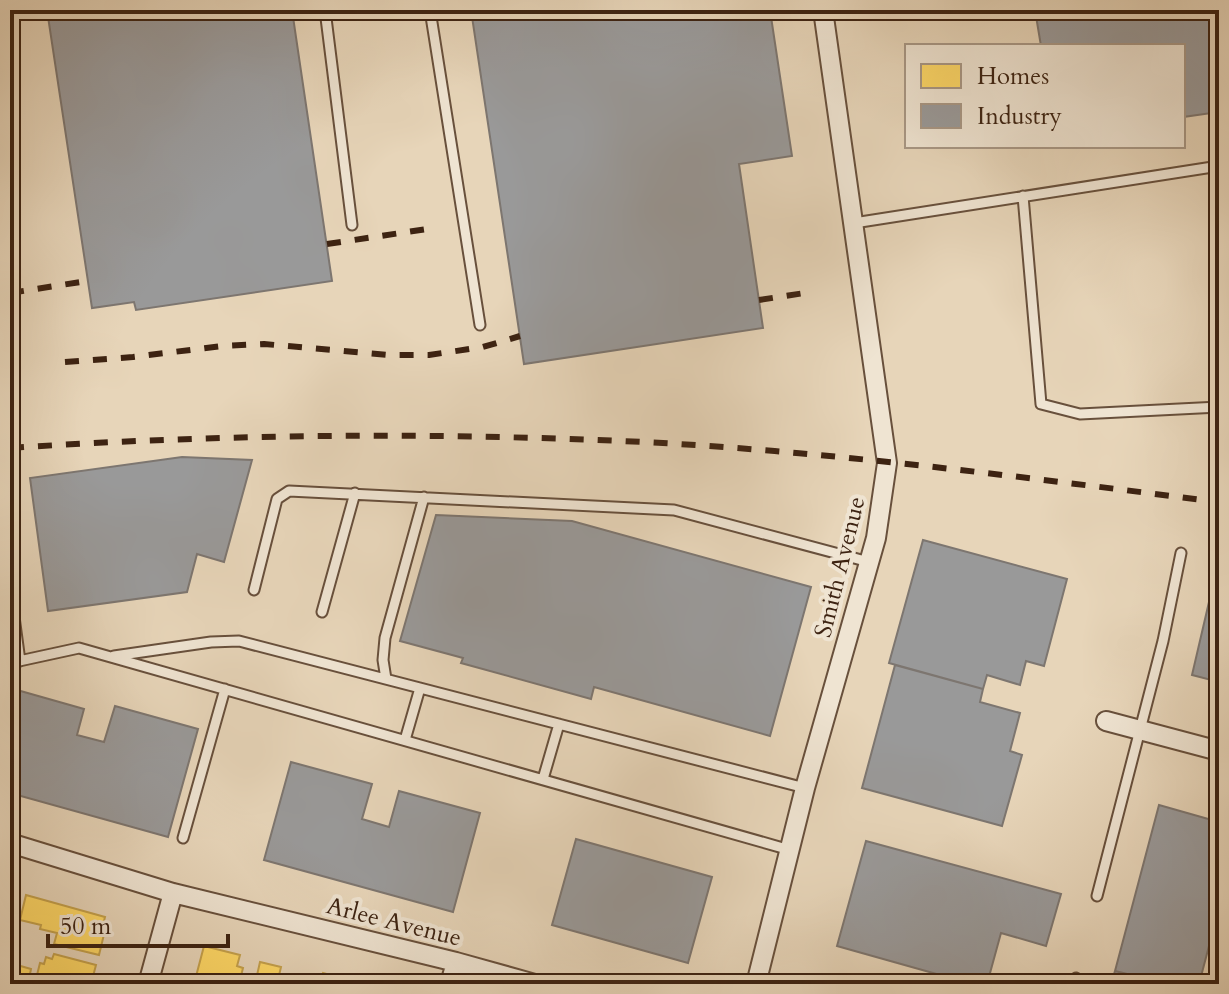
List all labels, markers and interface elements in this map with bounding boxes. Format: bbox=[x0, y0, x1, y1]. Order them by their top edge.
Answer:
legend bbox=[905, 44, 1185, 148]
text: Homes bbox=[977, 60, 1049, 93]
text: Industry bbox=[977, 100, 1062, 133]
street label: Smith Avenue bbox=[807, 493, 873, 641]
street label: Arlee Avenue bbox=[323, 889, 465, 955]
scale bar bbox=[48, 898, 228, 948]
text: 50 m bbox=[60, 910, 112, 943]

